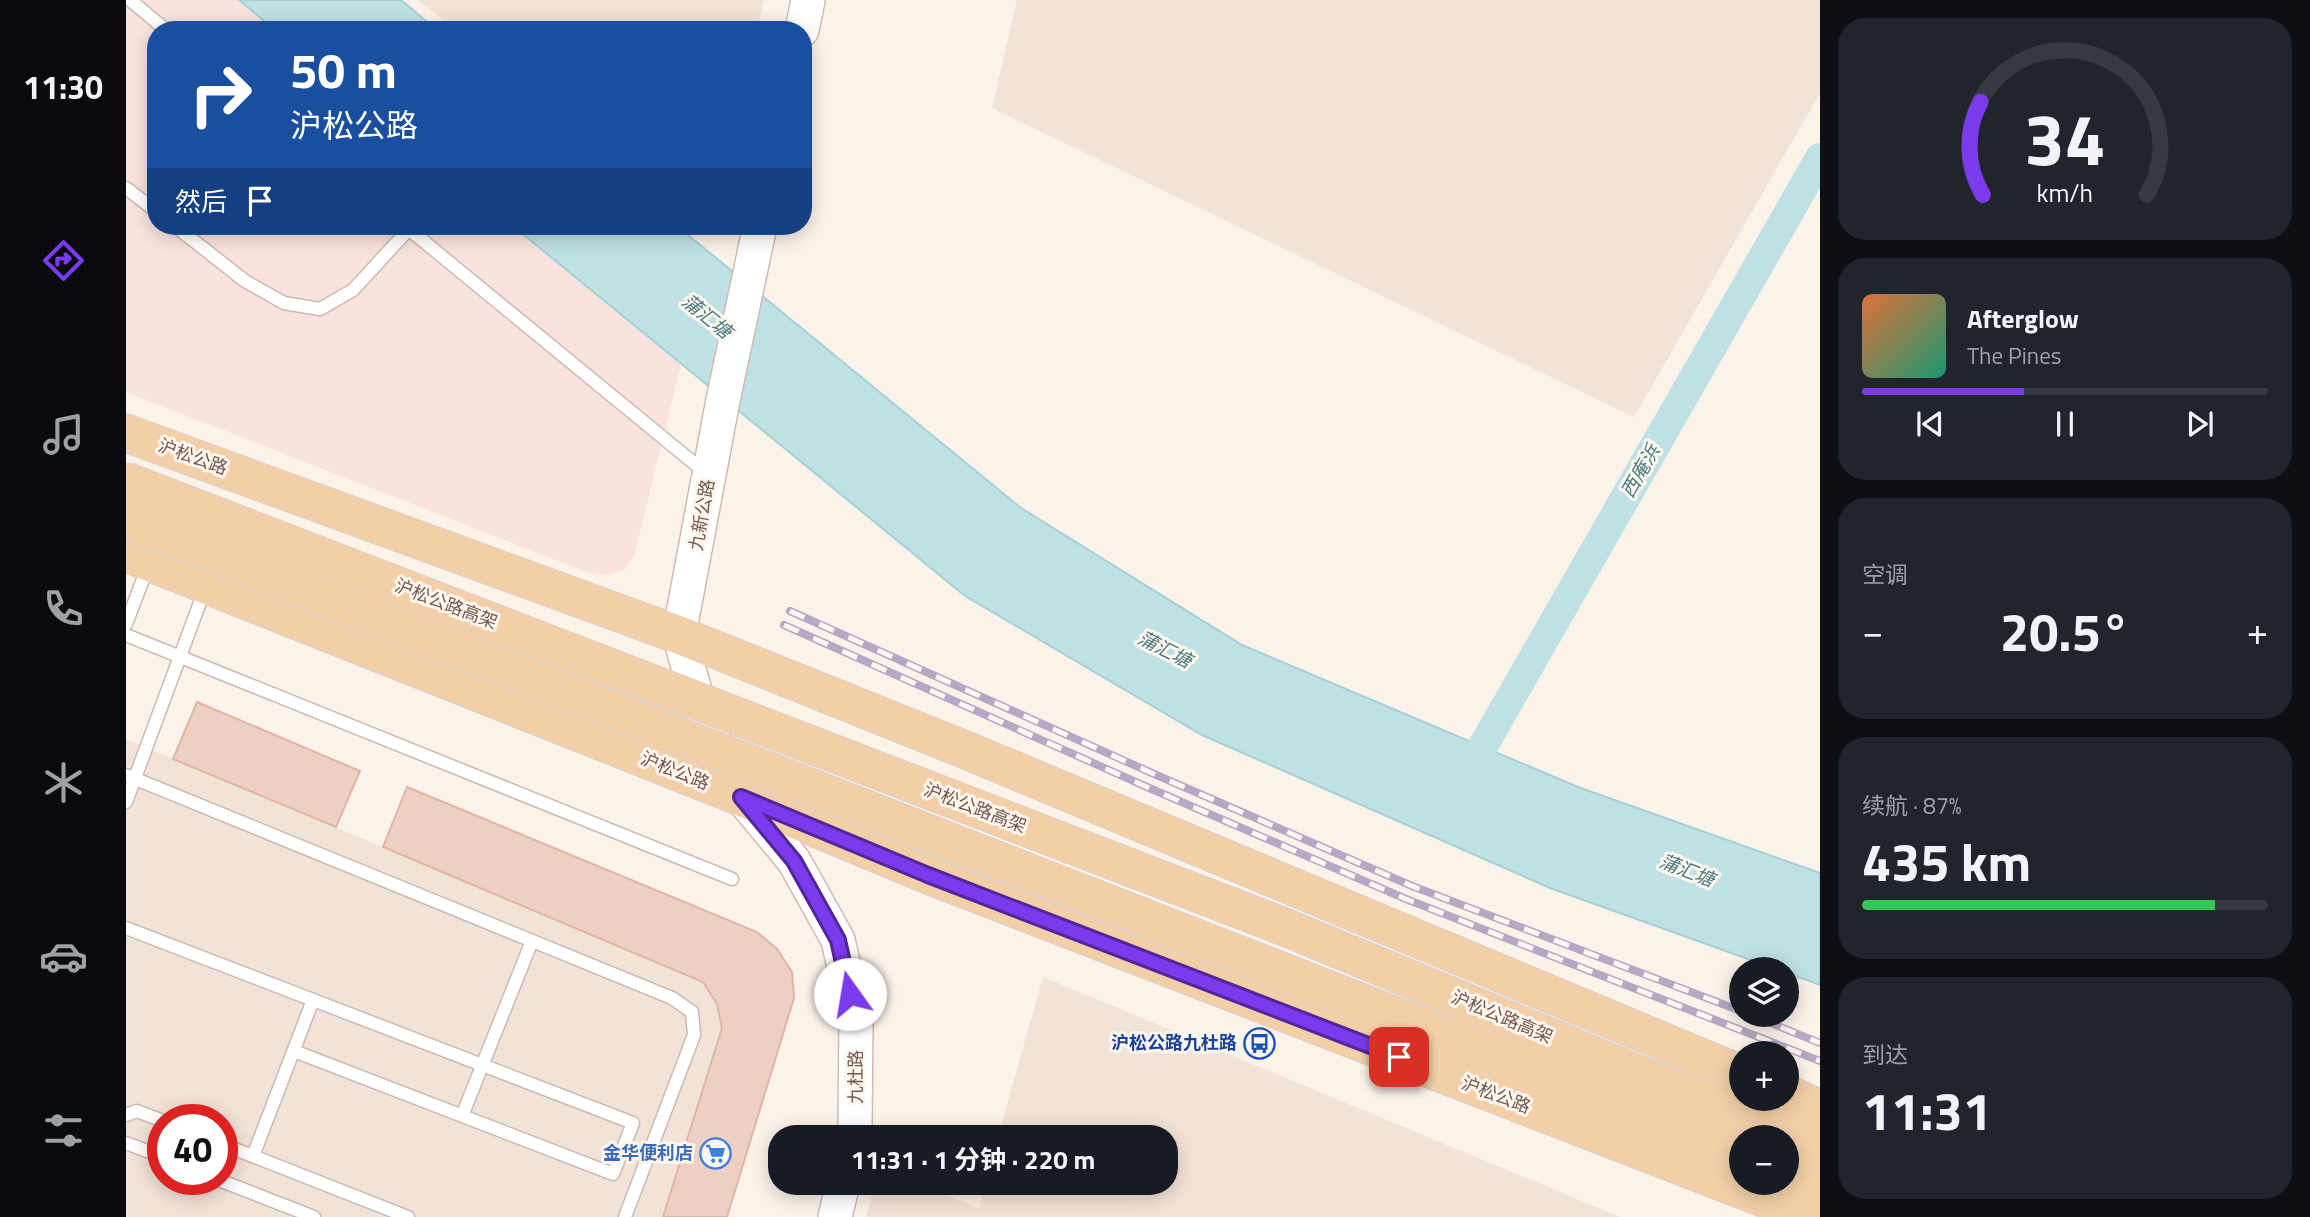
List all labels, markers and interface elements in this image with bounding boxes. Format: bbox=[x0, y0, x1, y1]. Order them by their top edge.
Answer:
text: 50 m bbox=[290, 32, 397, 107]
icon: right bbox=[175, 49, 266, 140]
text: 11:30 bbox=[23, 63, 103, 111]
text: 34 bbox=[2024, 83, 2106, 193]
text: 沪松公路 bbox=[290, 101, 418, 149]
text: km/h bbox=[2037, 174, 2093, 212]
text: 然后 bbox=[175, 182, 227, 221]
icon: arrive bbox=[241, 182, 279, 220]
icon: directions bbox=[39, 236, 88, 285]
water label: 蒲汇塘 bbox=[676, 286, 741, 347]
text: Afterglow bbox=[1967, 299, 2079, 338]
text: The Pines bbox=[1967, 338, 2061, 373]
icon: previous bbox=[1911, 405, 1949, 443]
icon: pause bbox=[2046, 405, 2084, 443]
icon: next bbox=[2181, 405, 2219, 443]
icon: music bbox=[39, 410, 88, 459]
street label: 沪松公路 bbox=[155, 432, 232, 482]
water label: 西庵浜 bbox=[1613, 437, 1667, 503]
street label: 九新公路 bbox=[682, 477, 721, 553]
text: 空调 bbox=[1862, 557, 1908, 592]
street label: 沪松公路高架 bbox=[391, 572, 501, 635]
icon: phone bbox=[39, 584, 88, 633]
text: 20.5° bbox=[2000, 592, 2130, 671]
text: − bbox=[1862, 602, 1883, 660]
text: + bbox=[2247, 602, 2268, 660]
water label: 蒲汇塘 bbox=[1133, 623, 1200, 676]
street label: 沪松公路 bbox=[637, 745, 714, 797]
icon: climate bbox=[39, 758, 88, 807]
street label: 沪松公路高架 bbox=[920, 776, 1030, 839]
text: 续航 · 87% bbox=[1862, 788, 1962, 823]
text: 435 km bbox=[1862, 822, 2031, 901]
water label: 蒲汇塘 bbox=[1655, 846, 1722, 894]
icon: car bbox=[39, 932, 88, 981]
position arrow bbox=[813, 957, 887, 1031]
map controls bbox=[1729, 957, 1799, 1195]
button: layers bbox=[1729, 957, 1799, 1027]
street label: 沪松公路高架 bbox=[1447, 983, 1557, 1050]
bus stop icon: 沪松公路九杜路 bbox=[1243, 1026, 1277, 1060]
pin bbox=[1369, 1027, 1429, 1087]
place label: 沪松公路九杜路 bbox=[1111, 1029, 1237, 1056]
text: 到达 bbox=[1862, 1037, 1908, 1072]
icon: arrive bbox=[1380, 1038, 1418, 1076]
button: + bbox=[1729, 1041, 1799, 1111]
street label: 九杜路 bbox=[842, 1050, 869, 1104]
street label: 沪松公路 bbox=[1458, 1069, 1535, 1120]
text: 11:31 bbox=[1862, 1071, 1992, 1150]
speed limit sign: 40 bbox=[147, 1104, 238, 1195]
icon: filters bbox=[39, 1106, 88, 1155]
button: − bbox=[1729, 1125, 1799, 1195]
supermarket icon: 金华便利店 bbox=[699, 1136, 733, 1170]
place label: 金华便利店 bbox=[603, 1139, 693, 1166]
text: 11:31 · 1 分钟 · 220 m bbox=[851, 1140, 1095, 1179]

